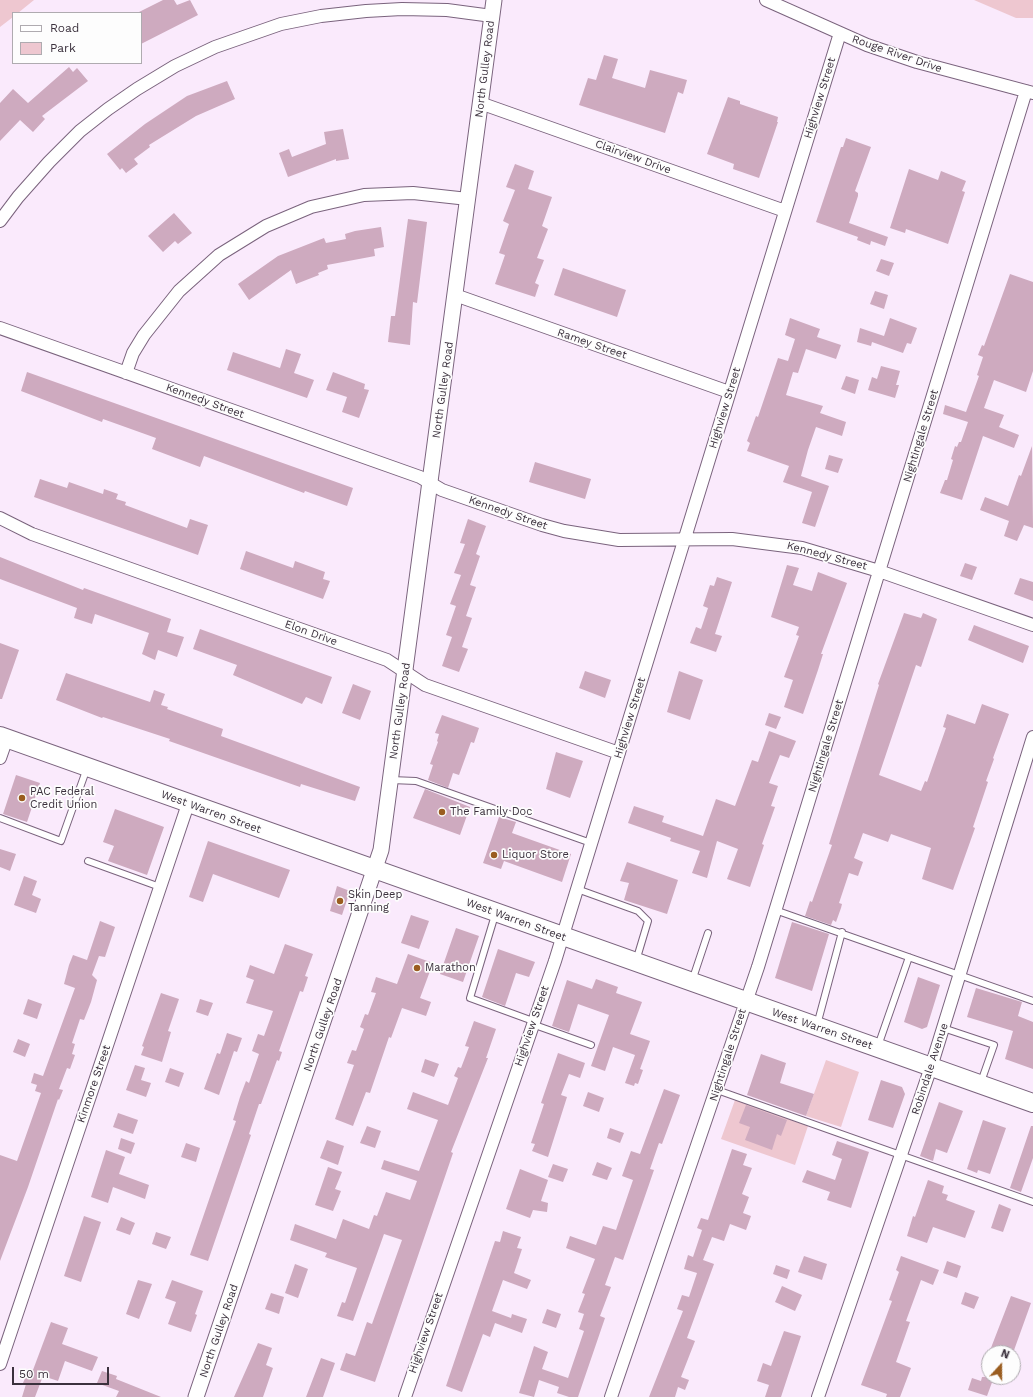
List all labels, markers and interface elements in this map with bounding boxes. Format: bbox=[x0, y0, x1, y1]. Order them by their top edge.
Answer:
legend bbox=[12, 12, 142, 64]
street label: North Gulley Road bbox=[472, 20, 498, 118]
text: Road bbox=[50, 21, 79, 35]
street label: Rouge River Drive bbox=[850, 32, 944, 76]
text: Park bbox=[50, 41, 76, 55]
street label: Highview Street bbox=[801, 56, 839, 140]
street label: Clairview Drive bbox=[593, 137, 673, 177]
street label: Ramey Street bbox=[556, 326, 628, 362]
street label: North Gulley Road bbox=[430, 341, 456, 439]
street label: Highview Street bbox=[706, 366, 744, 450]
street label: Kennedy Street bbox=[164, 381, 246, 421]
street label: Nightingale Street bbox=[901, 388, 941, 484]
street label: Kennedy Street bbox=[467, 493, 549, 533]
street label: Kennedy Street bbox=[785, 539, 869, 573]
street label: Elon Drive bbox=[283, 617, 339, 649]
street label: North Gulley Road bbox=[387, 662, 413, 760]
street label: Highview Street bbox=[611, 676, 649, 760]
street label: Nightingale Street bbox=[806, 698, 846, 794]
place label: PAC Federal Credit Union bbox=[30, 785, 97, 811]
street label: West Warren Street bbox=[159, 788, 263, 836]
marker: PAC Federal Credit Union bbox=[17, 793, 27, 803]
place label: The Family Doc bbox=[450, 805, 532, 819]
marker: The Family Doc bbox=[437, 807, 447, 817]
place label: Liquor Store bbox=[502, 848, 569, 862]
marker: Liquor Store bbox=[489, 850, 499, 860]
place label: Skin Deep Tanning bbox=[348, 888, 402, 914]
marker: Skin Deep Tanning bbox=[335, 896, 345, 906]
street label: West Warren Street bbox=[464, 896, 568, 944]
place label: Marathon bbox=[425, 961, 476, 975]
marker: Marathon bbox=[412, 963, 422, 973]
street label: North Gulley Road bbox=[301, 977, 345, 1073]
street label: Highview Street bbox=[512, 984, 552, 1068]
street label: West Warren Street bbox=[770, 1006, 874, 1052]
street label: Nightingale Street bbox=[707, 1007, 749, 1103]
street label: Robindale Avenue bbox=[909, 1021, 951, 1117]
street label: Kinmore Street bbox=[74, 1043, 114, 1125]
street label: North Gulley Road bbox=[197, 1283, 241, 1379]
street label: Highview Street bbox=[406, 1291, 446, 1375]
north arrow bbox=[981, 1345, 1021, 1385]
text: N bbox=[999, 1347, 1011, 1362]
scale bar bbox=[14, 1359, 111, 1385]
text: 50 m bbox=[19, 1367, 49, 1381]

